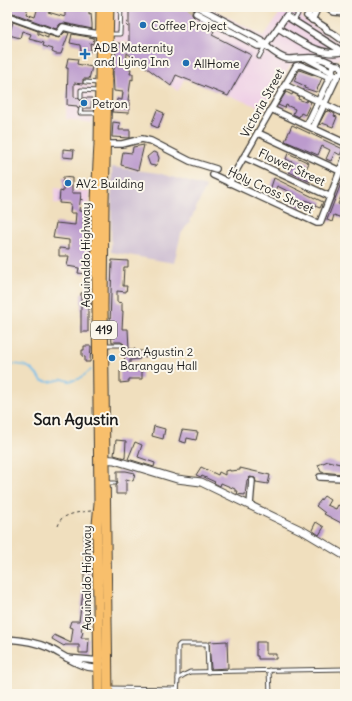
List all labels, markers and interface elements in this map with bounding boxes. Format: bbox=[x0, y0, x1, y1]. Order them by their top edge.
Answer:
place label: Coffee Project bbox=[151, 18, 227, 33]
marker: Coffee Project bbox=[138, 20, 148, 30]
place label: ADB Maternity and Lying Inn bbox=[94, 40, 173, 69]
marker: ADB Maternity and Lying Inn bbox=[79, 48, 91, 60]
place label: AllHome bbox=[194, 56, 239, 71]
marker: AllHome bbox=[181, 58, 191, 68]
street label: Victoria Street bbox=[237, 66, 287, 140]
place label: Petron bbox=[92, 96, 128, 111]
marker: Petron bbox=[79, 98, 89, 108]
street label: Flower Street bbox=[256, 145, 328, 189]
street label: Holy Cross Street bbox=[226, 164, 316, 216]
place label: AV2 Building bbox=[76, 176, 144, 191]
marker: AV2 Building bbox=[63, 178, 73, 188]
street label: Aguinaldo Highway bbox=[78, 202, 93, 308]
road number: 419 bbox=[91, 321, 117, 339]
place label: San Agustin 2 Barangay Hall bbox=[120, 344, 197, 373]
marker: San Agustin 2 Barangay Hall bbox=[107, 353, 117, 363]
district label: San Agustin bbox=[33, 409, 119, 430]
street label: Aguinaldo Highway bbox=[79, 525, 94, 631]

